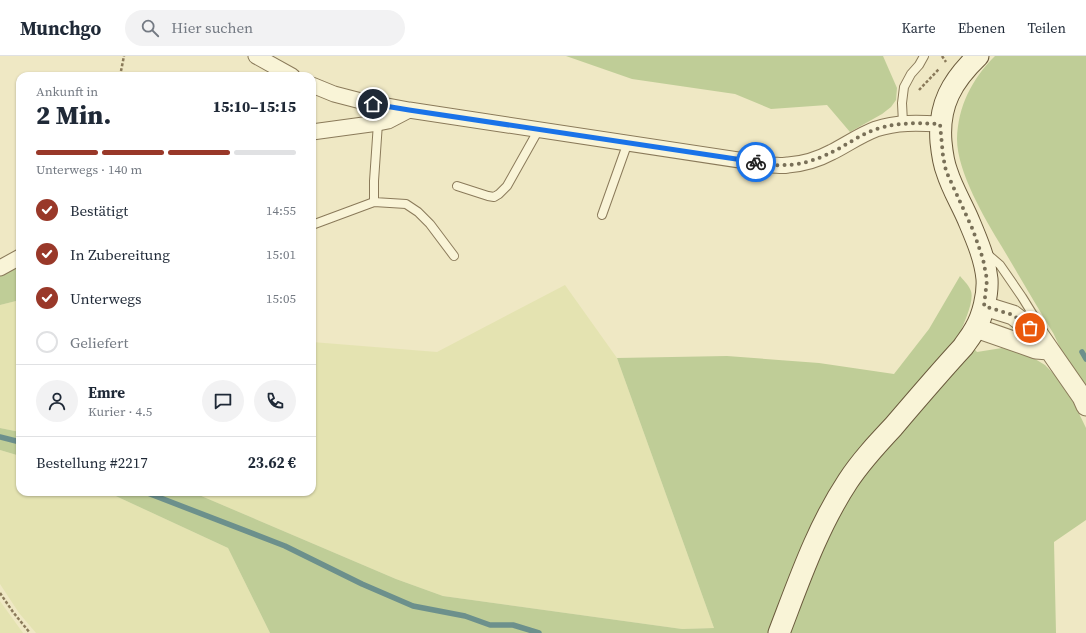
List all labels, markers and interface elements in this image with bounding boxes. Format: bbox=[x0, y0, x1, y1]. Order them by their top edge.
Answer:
search box bbox=[125, 10, 405, 46]
text: Munchgo bbox=[20, 15, 101, 41]
icon: search bbox=[139, 17, 161, 39]
text: Hier suchen bbox=[171, 17, 253, 38]
text: Karte bbox=[901, 18, 936, 38]
text: Ebenen bbox=[958, 18, 1005, 38]
text: Teilen bbox=[1027, 18, 1066, 38]
text: Ankunft in bbox=[36, 83, 98, 100]
pin bbox=[356, 87, 390, 121]
icon: home bbox=[362, 93, 384, 115]
text: 15:10–15:15 bbox=[213, 96, 296, 117]
text: 2 Min. bbox=[36, 97, 111, 133]
courier bbox=[736, 142, 776, 182]
icon: bike bbox=[745, 151, 767, 173]
text: Unterwegs · 140 m bbox=[36, 161, 142, 178]
icon: check bbox=[36, 199, 58, 221]
text: Bestätigt bbox=[70, 200, 128, 221]
text: 14:55 bbox=[266, 202, 296, 219]
icon: check bbox=[36, 243, 58, 265]
text: In Zubereitung bbox=[70, 244, 170, 265]
text: 15:01 bbox=[266, 246, 296, 263]
icon: check bbox=[36, 287, 58, 309]
text: Unterwegs bbox=[70, 288, 142, 309]
text: 15:05 bbox=[266, 290, 296, 307]
pin bbox=[1013, 311, 1047, 345]
icon: bag bbox=[1019, 317, 1041, 339]
text: Geliefert bbox=[70, 332, 128, 353]
button: person bbox=[36, 380, 78, 422]
button: chat bbox=[202, 380, 244, 422]
button: phone bbox=[254, 380, 296, 422]
text: Emre bbox=[88, 382, 125, 403]
text: Kurier · 4.5 bbox=[88, 403, 152, 420]
text: Bestellung #2217 bbox=[36, 452, 148, 473]
text: 23.62 € bbox=[248, 452, 296, 473]

